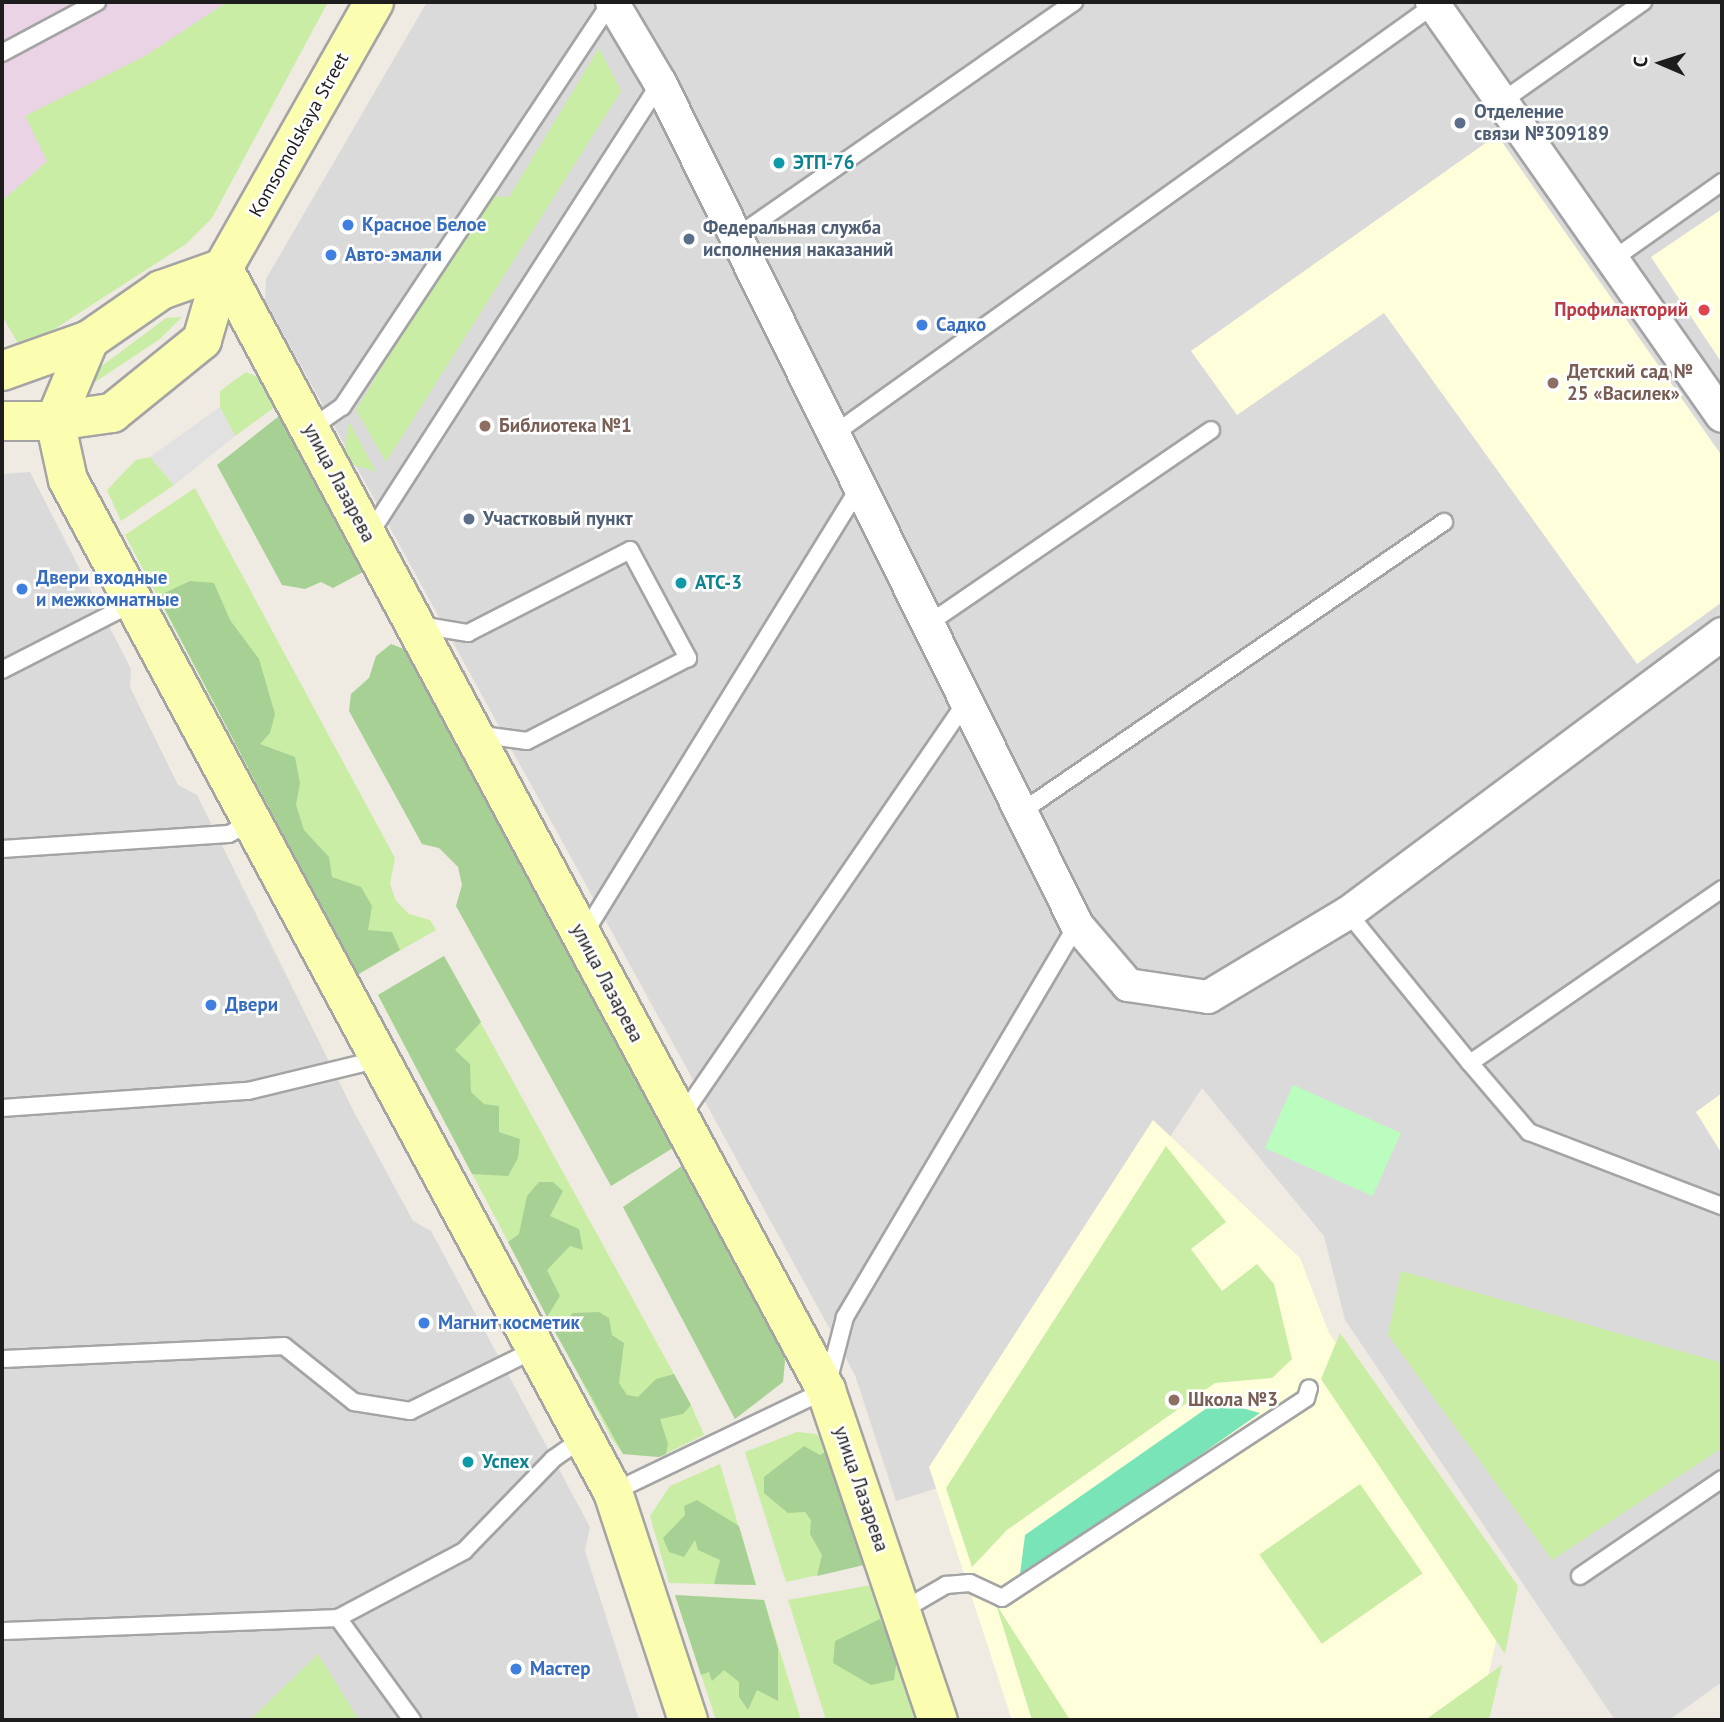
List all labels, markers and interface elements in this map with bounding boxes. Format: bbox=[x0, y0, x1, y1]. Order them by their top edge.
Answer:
north arrow bbox=[1626, 28, 1696, 98]
street label: Komsomolskaya Street bbox=[244, 49, 354, 221]
text: С bbox=[1628, 56, 1652, 68]
place label: Отделение связи №309189 bbox=[1474, 101, 1609, 145]
marker: Отделение связи №309189 bbox=[1452, 115, 1468, 131]
place label: ЭТП-76 bbox=[793, 152, 854, 174]
marker: ЭТП-76 bbox=[771, 155, 787, 171]
place label: Красное Белое bbox=[362, 214, 486, 236]
marker: Красное Белое bbox=[340, 217, 356, 233]
place label: Федеральная служба исполнения наказаний bbox=[703, 217, 893, 261]
marker: Федеральная служба исполнения наказаний bbox=[681, 231, 697, 247]
place label: Авто-эмали bbox=[345, 244, 442, 266]
marker: Авто-эмали bbox=[323, 247, 339, 263]
place label: Профилакторий bbox=[1554, 299, 1688, 321]
marker: Профилакторий bbox=[1694, 300, 1714, 320]
place label: Садко bbox=[936, 314, 986, 336]
marker: Садко bbox=[914, 317, 930, 333]
place label: Детский сад № 25 «Василек» bbox=[1567, 361, 1693, 405]
marker: Детский сад № 25 «Василек» bbox=[1545, 375, 1561, 391]
place label: Библиотека №1 bbox=[499, 415, 632, 437]
marker: Библиотека №1 bbox=[477, 418, 493, 434]
street label: улица Лазарева bbox=[298, 420, 380, 546]
place label: Участковый пункт bbox=[483, 508, 633, 530]
marker: Участковый пункт bbox=[461, 511, 477, 527]
place label: Двери входные и межкомнатные bbox=[36, 567, 179, 611]
place label: АТС-3 bbox=[695, 572, 742, 594]
marker: АТС-3 bbox=[673, 575, 689, 591]
marker: Двери входные и межкомнатные bbox=[14, 581, 30, 597]
street label: улица Лазарева bbox=[566, 920, 648, 1046]
place label: Двери bbox=[225, 994, 278, 1016]
marker: Двери bbox=[203, 997, 219, 1013]
place label: Магнит косметик bbox=[438, 1312, 580, 1334]
marker: Магнит косметик bbox=[416, 1315, 432, 1331]
place label: Школа №3 bbox=[1188, 1389, 1278, 1411]
marker: Школа №3 bbox=[1166, 1392, 1182, 1408]
street label: улица Лазарева bbox=[829, 1423, 893, 1555]
place label: Успех bbox=[482, 1451, 529, 1473]
marker: Успех bbox=[460, 1454, 476, 1470]
place label: Мастер bbox=[530, 1658, 590, 1680]
marker: Мастер bbox=[508, 1661, 524, 1677]

